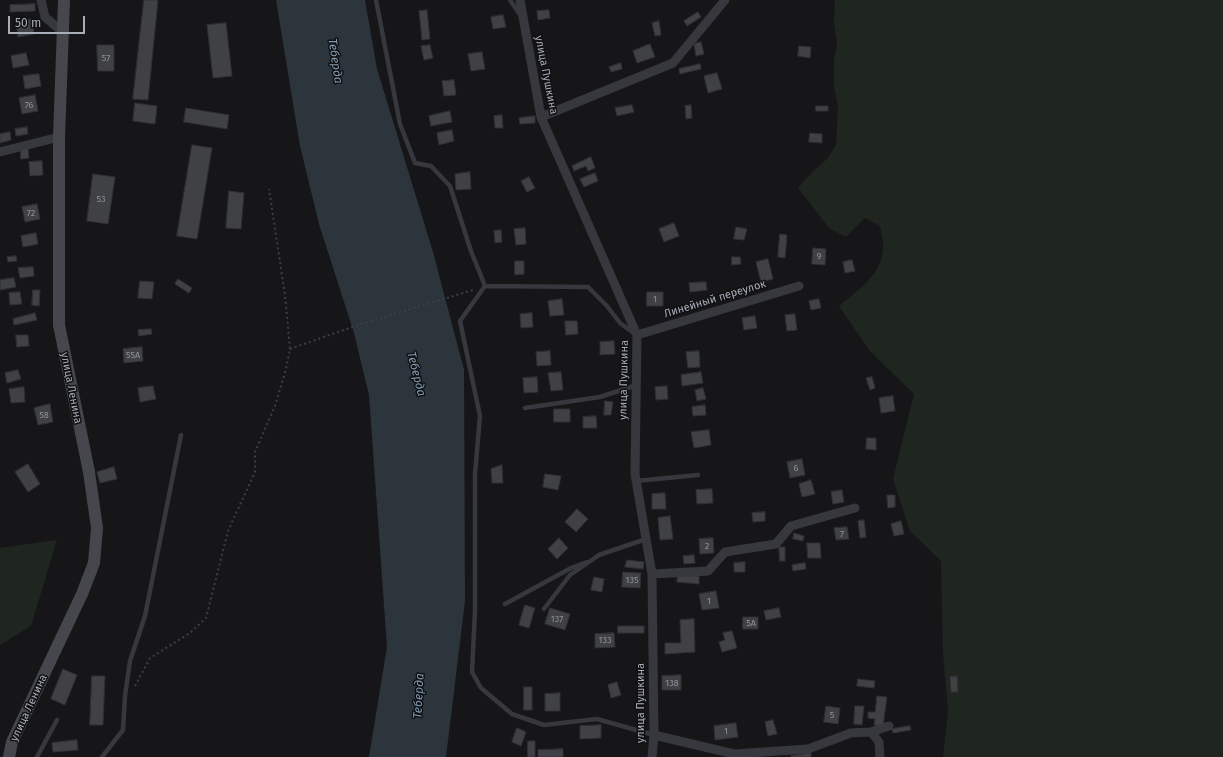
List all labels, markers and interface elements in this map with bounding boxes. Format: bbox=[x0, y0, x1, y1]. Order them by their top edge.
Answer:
scale bar bbox=[10, 8, 87, 34]
text: 50 m bbox=[15, 16, 41, 30]
street label: улица Пушкина bbox=[532, 34, 560, 116]
water label: Теберда bbox=[325, 37, 345, 85]
house number: 57 bbox=[102, 53, 110, 63]
house number: 76 bbox=[25, 100, 33, 110]
house number: 53 bbox=[97, 194, 105, 204]
house number: 72 bbox=[27, 208, 35, 218]
house number: 9 bbox=[817, 251, 821, 261]
street label: Линейный переулок bbox=[662, 277, 768, 321]
house number: 1 bbox=[653, 294, 657, 304]
street label: улица Пушкина bbox=[617, 340, 631, 420]
house number: 55А bbox=[126, 350, 140, 360]
water label: Теберда bbox=[404, 350, 428, 398]
street label: улица Ленина bbox=[58, 351, 84, 425]
house number: 58 bbox=[39, 410, 49, 420]
house number: 6 bbox=[794, 463, 798, 473]
house number: 7 bbox=[840, 529, 844, 539]
house number: 2 bbox=[705, 541, 709, 551]
house number: 135 bbox=[626, 575, 638, 585]
house number: 1 bbox=[707, 596, 711, 606]
house number: 137 bbox=[551, 614, 563, 624]
house number: 5А bbox=[746, 618, 756, 628]
house number: 133 bbox=[599, 635, 611, 645]
street label: улица Пушкина bbox=[634, 663, 648, 743]
street label: улица Ленина bbox=[8, 672, 50, 744]
water label: Теберда bbox=[411, 673, 427, 719]
house number: 138 bbox=[665, 678, 679, 688]
house number: 5 bbox=[830, 710, 834, 720]
house number: 1 bbox=[724, 726, 728, 736]

